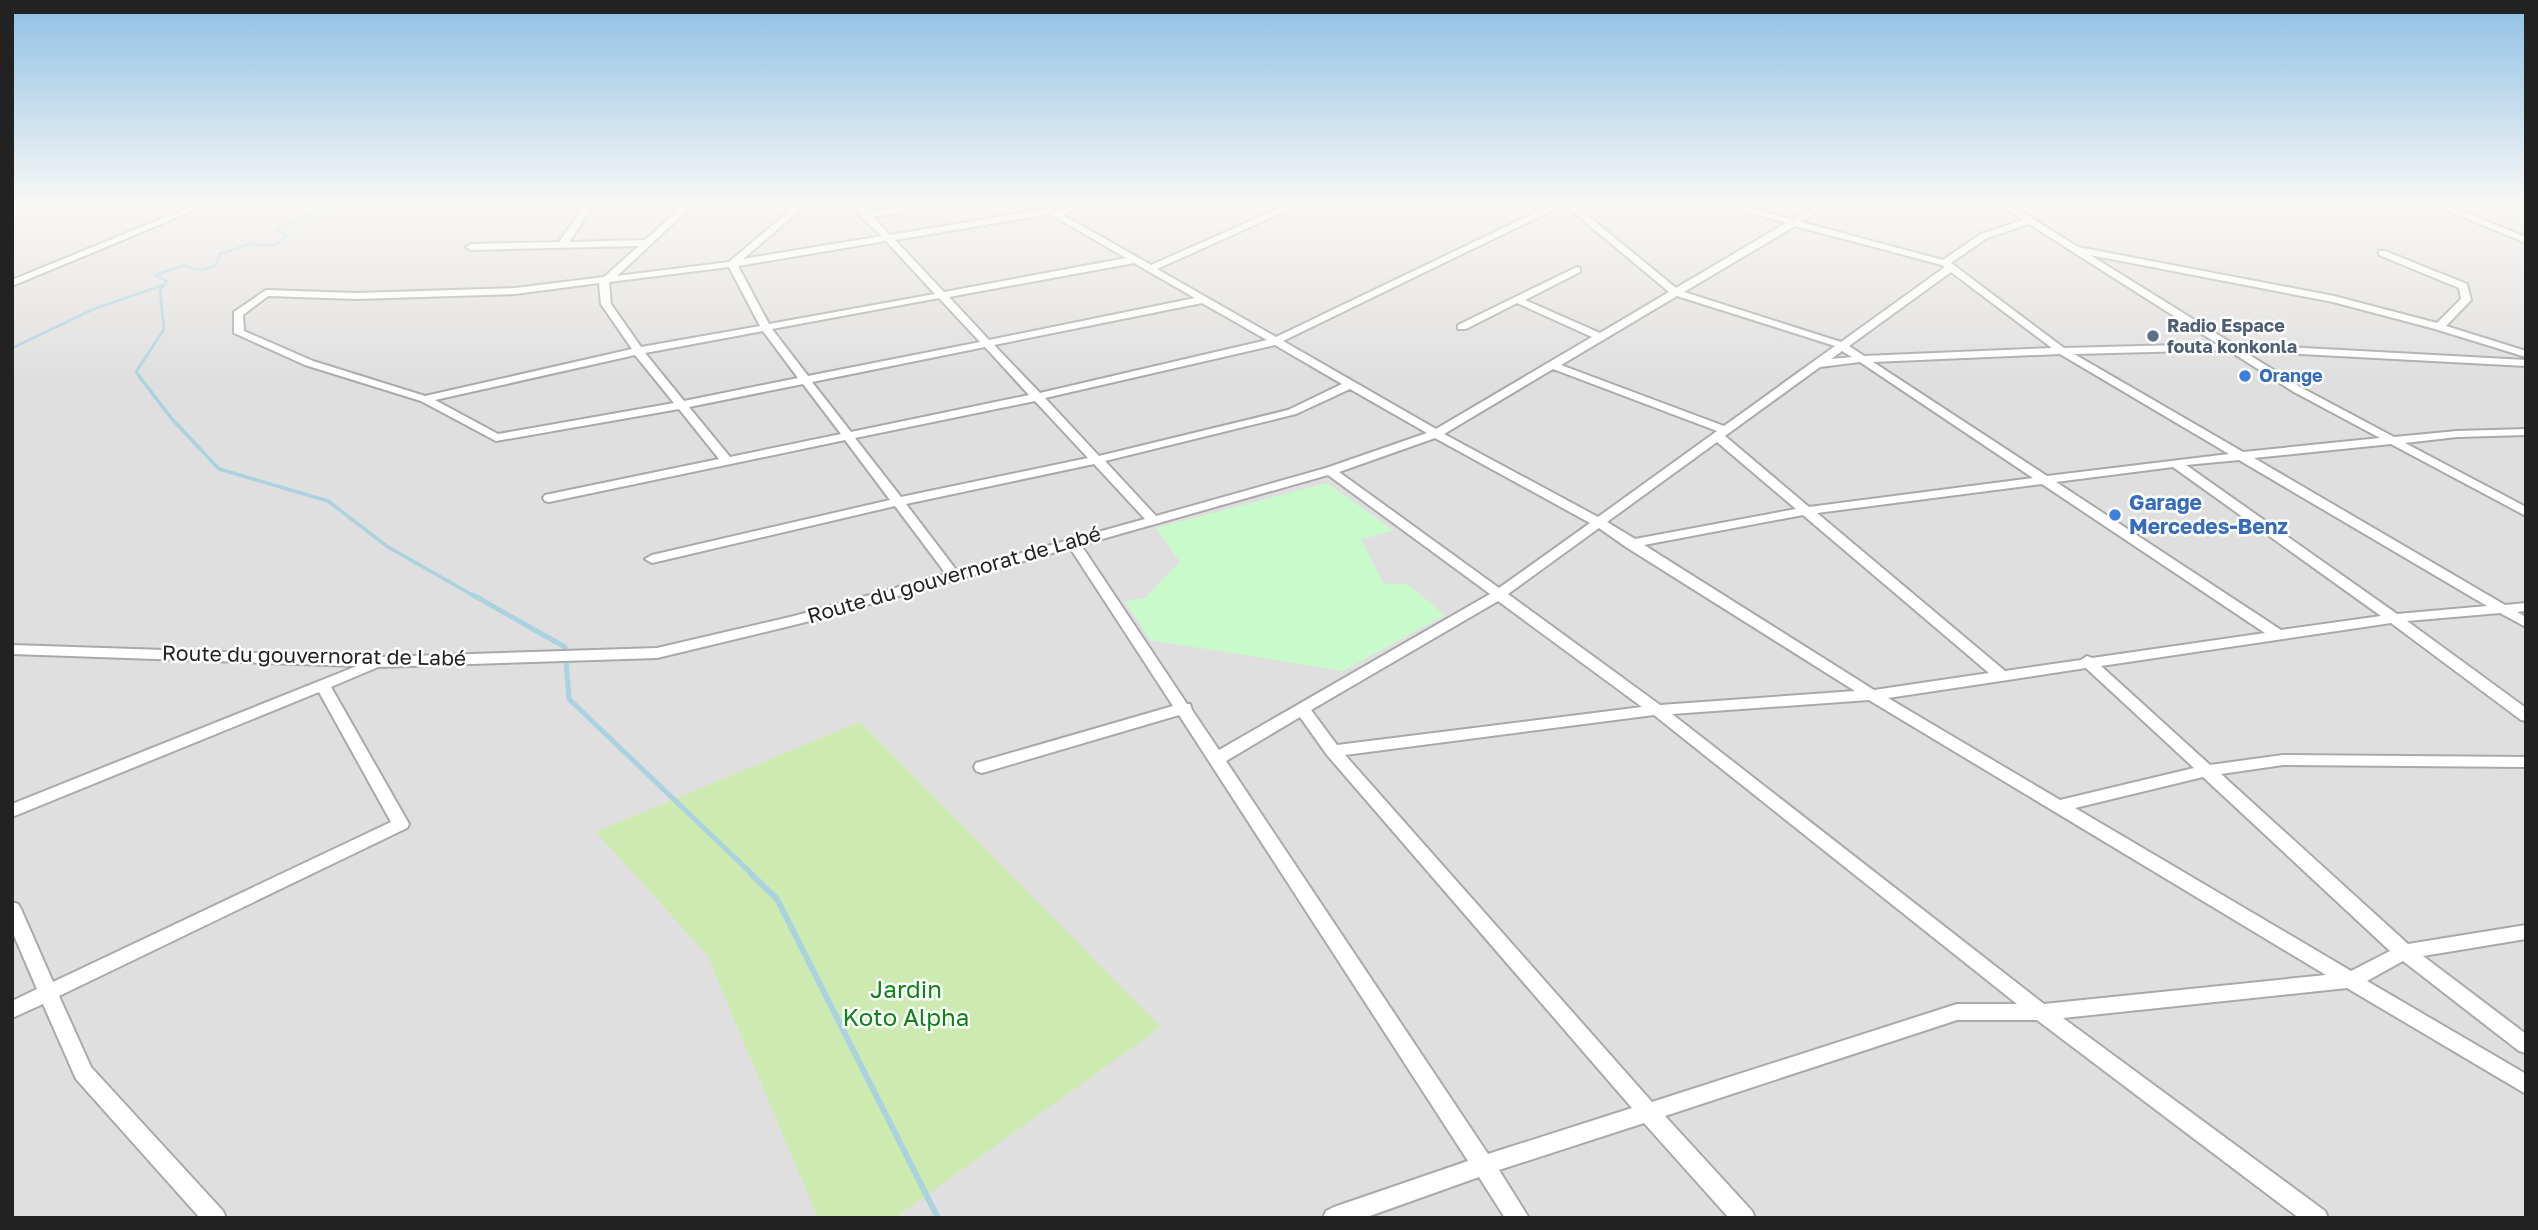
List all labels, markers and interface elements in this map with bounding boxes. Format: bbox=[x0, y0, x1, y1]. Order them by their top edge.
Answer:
place label: Radio Espace fouta konkonla bbox=[2167, 314, 2297, 357]
marker: Radio Espace fouta konkonla bbox=[2145, 328, 2161, 344]
place label: Orange bbox=[2259, 364, 2323, 386]
marker: Orange bbox=[2237, 368, 2253, 384]
place label: Garage Mercedes-Benz bbox=[2129, 489, 2288, 539]
marker: Garage Mercedes-Benz bbox=[2107, 507, 2123, 523]
street label: Route du gouvernorat de Labé bbox=[804, 520, 1104, 628]
street label: Route du gouvernorat de Labé bbox=[162, 639, 466, 671]
park label: Jardin Koto Alpha bbox=[843, 974, 969, 1031]

